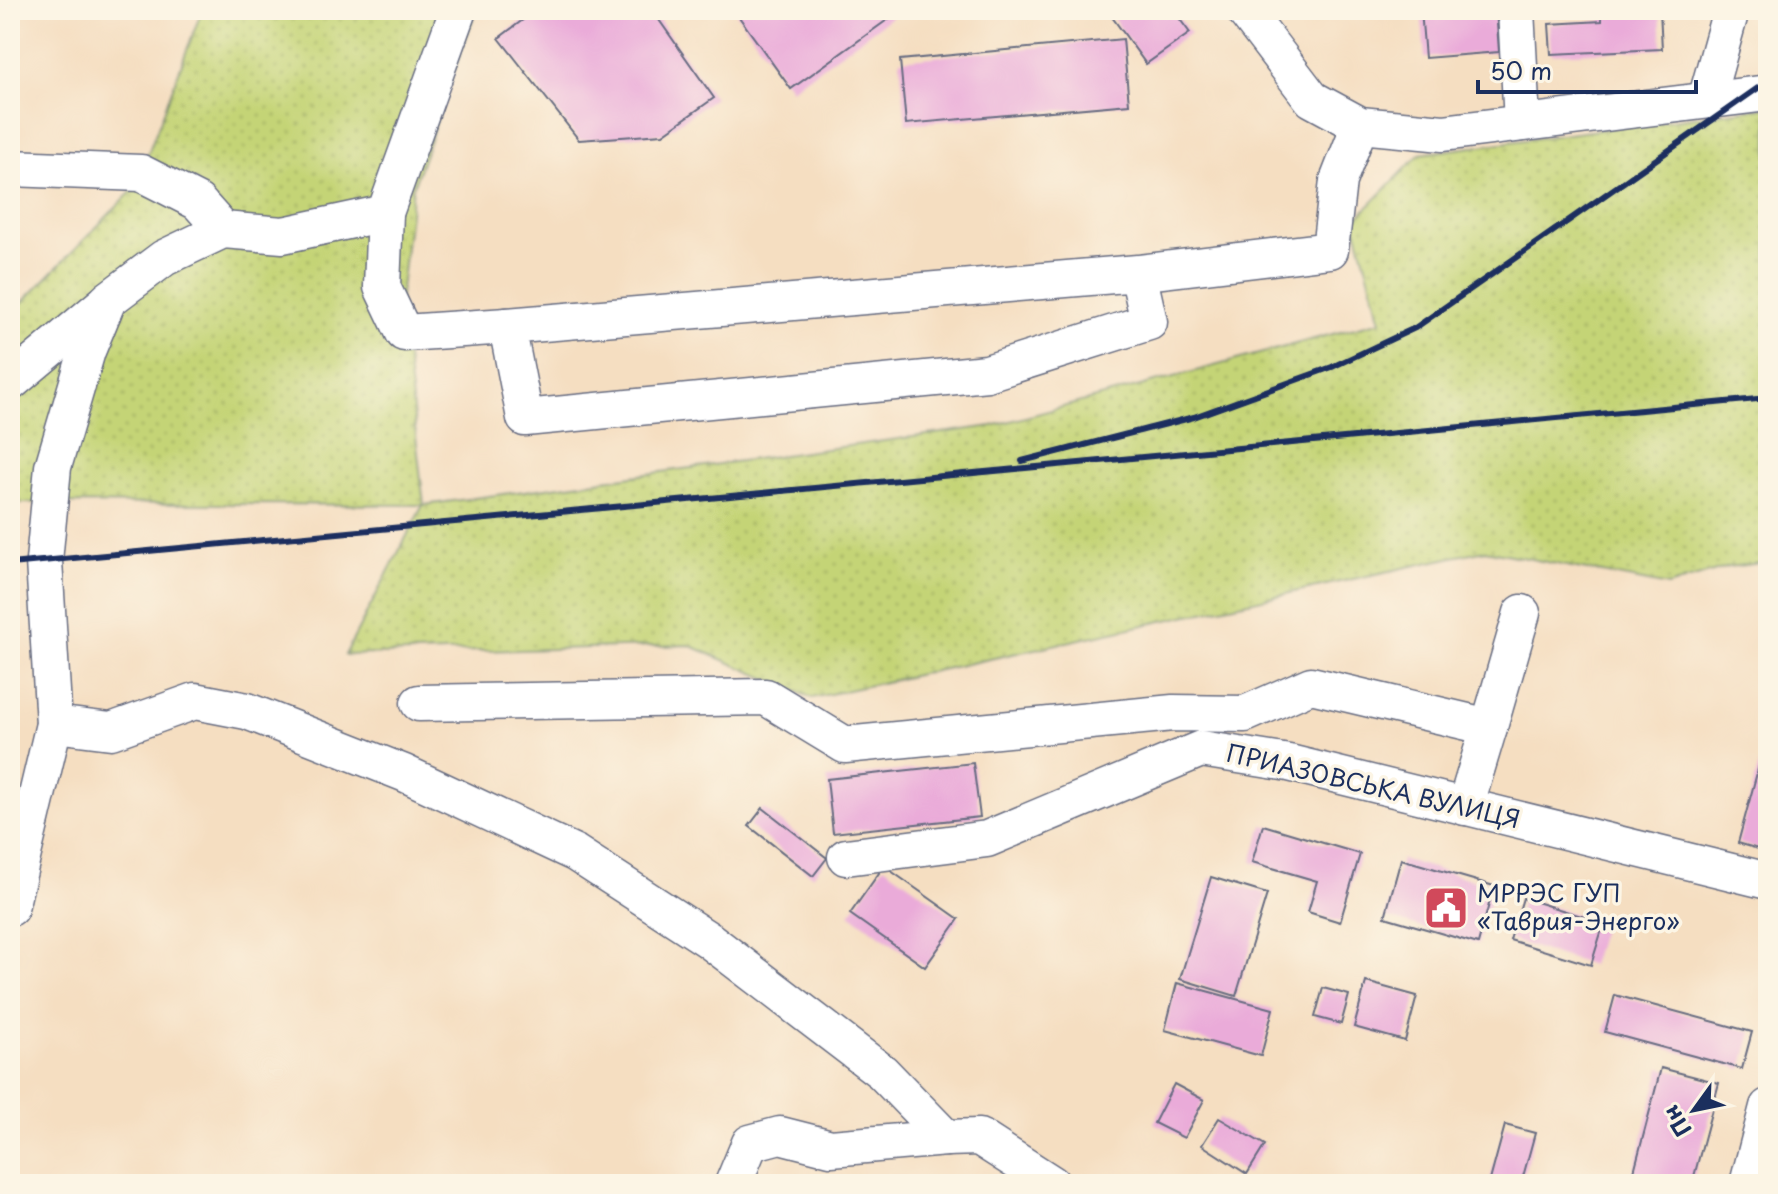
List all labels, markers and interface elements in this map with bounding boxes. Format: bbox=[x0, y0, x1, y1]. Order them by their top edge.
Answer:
scale bar bbox=[1478, 44, 1696, 94]
text: 50 m bbox=[1490, 52, 1552, 88]
street label: ПРИАЗОВСЬКА ВУЛИЦЯ bbox=[1223, 734, 1524, 836]
place label: МРРЭС ГУП «Таврия-Энерго» bbox=[1477, 874, 1680, 938]
public building icon: МРРЭС ГУП «Таврия-Энерго» bbox=[1422, 884, 1470, 932]
north arrow bbox=[1654, 1070, 1734, 1150]
text: Пн bbox=[1653, 1099, 1698, 1144]

